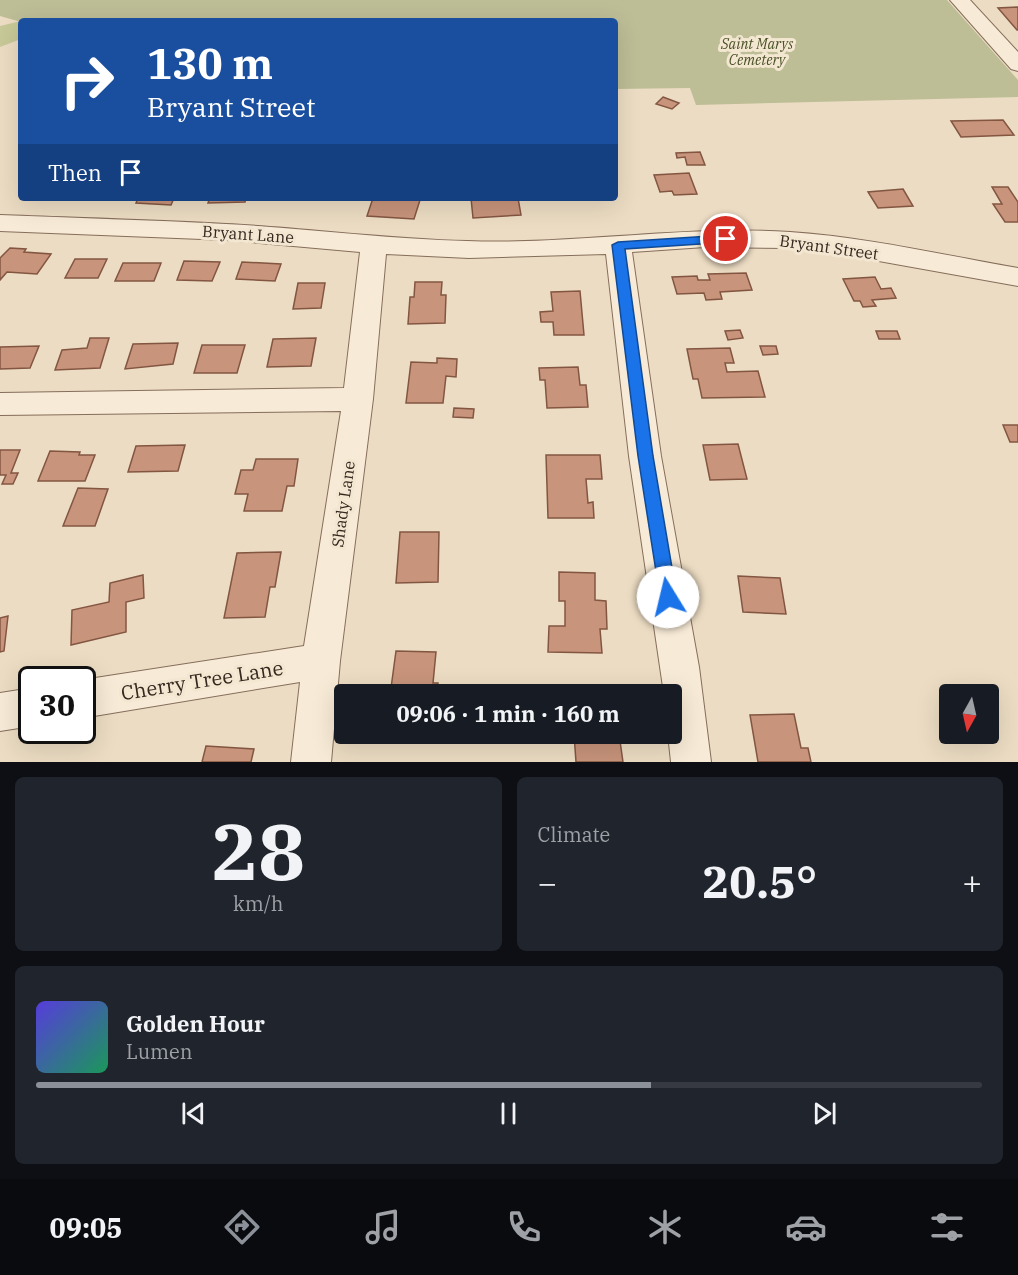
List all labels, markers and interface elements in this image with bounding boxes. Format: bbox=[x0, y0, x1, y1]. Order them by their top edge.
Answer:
park label: Saint Marys Cemetery bbox=[720, 35, 794, 69]
text: 130 m bbox=[147, 36, 273, 91]
icon: right bbox=[48, 42, 126, 120]
text: Bryant Street bbox=[147, 89, 316, 124]
icon: arrive bbox=[114, 156, 147, 189]
text: Then bbox=[48, 158, 102, 187]
pin bbox=[700, 213, 751, 264]
street label: Bryant Lane bbox=[201, 221, 295, 247]
icon: arrive bbox=[709, 222, 742, 255]
street label: Bryant Street bbox=[778, 230, 880, 264]
street label: Shady Lane bbox=[327, 459, 359, 549]
position arrow bbox=[636, 565, 700, 629]
street label: Cherry Tree Lane bbox=[119, 654, 285, 706]
speed limit sign: 30 bbox=[18, 666, 96, 744]
north arrow bbox=[939, 684, 999, 744]
map controls bbox=[939, 684, 999, 744]
text: 09:06 · 1 min · 160 m bbox=[396, 699, 620, 728]
text: 28 bbox=[211, 800, 305, 901]
text: Climate bbox=[538, 821, 610, 848]
text: 20.5° bbox=[702, 852, 817, 910]
text: − bbox=[538, 861, 557, 904]
text: + bbox=[962, 861, 982, 904]
text: km/h bbox=[233, 890, 284, 917]
text: Golden Hour bbox=[126, 1009, 265, 1038]
text: Lumen bbox=[126, 1038, 193, 1065]
icon: previous bbox=[177, 1097, 210, 1130]
icon: pause bbox=[492, 1097, 525, 1130]
icon: next bbox=[808, 1097, 841, 1130]
icon: directions bbox=[221, 1206, 263, 1248]
icon: music bbox=[362, 1206, 404, 1248]
icon: phone bbox=[503, 1206, 545, 1248]
icon: climate bbox=[644, 1206, 686, 1248]
icon: car bbox=[785, 1206, 827, 1248]
icon: filters bbox=[926, 1206, 968, 1248]
text: 09:05 bbox=[50, 1210, 122, 1245]

